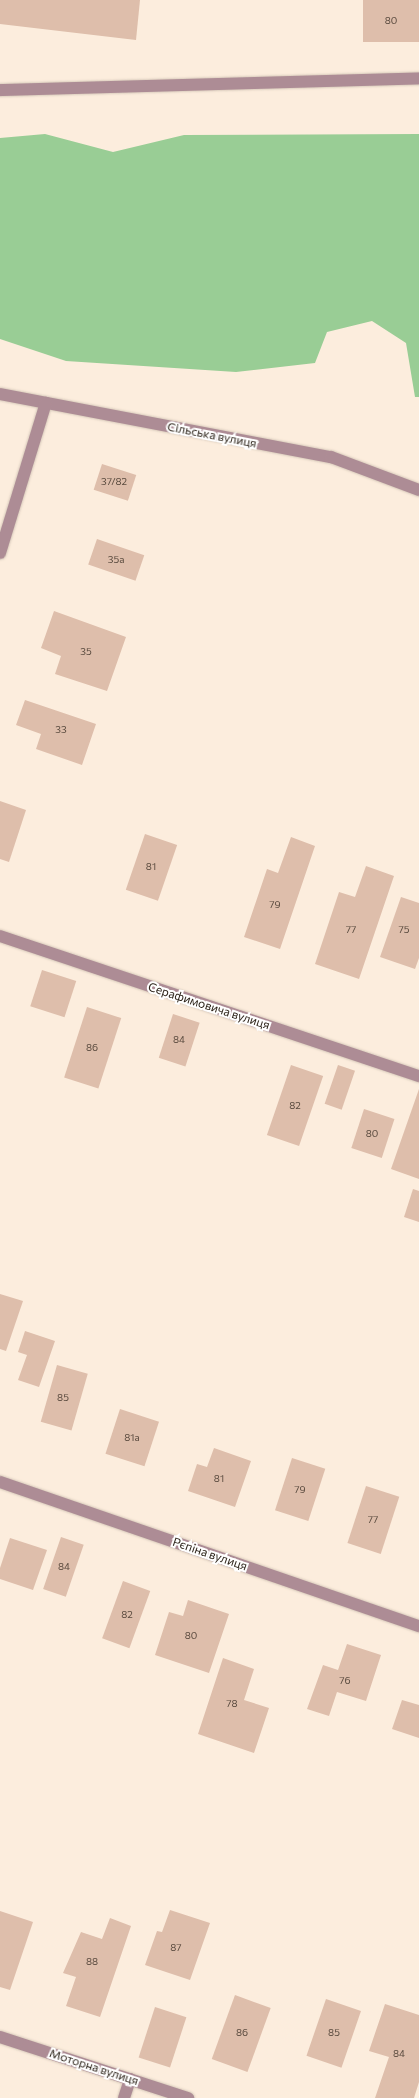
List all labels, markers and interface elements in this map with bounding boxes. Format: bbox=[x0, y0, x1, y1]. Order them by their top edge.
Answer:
house number: 80 bbox=[385, 15, 397, 27]
street label: Сільська вулиця bbox=[166, 419, 258, 451]
house number: 37/82 bbox=[101, 476, 127, 488]
house number: 35а bbox=[108, 554, 124, 566]
house number: 35 bbox=[80, 646, 92, 658]
house number: 33 bbox=[55, 724, 67, 736]
house number: 81 bbox=[146, 861, 156, 873]
house number: 79 bbox=[269, 899, 281, 911]
house number: 77 bbox=[346, 924, 356, 936]
house number: 75 bbox=[399, 924, 409, 936]
street label: Серафимовича вулиця bbox=[146, 980, 272, 1032]
house number: 84 bbox=[173, 1034, 185, 1046]
house number: 86 bbox=[86, 1042, 98, 1054]
house number: 82 bbox=[289, 1100, 301, 1112]
house number: 80 bbox=[366, 1128, 378, 1140]
house number: 85 bbox=[57, 1392, 69, 1404]
house number: 81а bbox=[124, 1432, 140, 1444]
house number: 81 bbox=[214, 1473, 224, 1485]
house number: 79 bbox=[294, 1484, 306, 1496]
house number: 77 bbox=[368, 1514, 378, 1526]
street label: Рєпіна вулиця bbox=[171, 1535, 249, 1573]
house number: 84 bbox=[58, 1561, 70, 1573]
house number: 82 bbox=[121, 1609, 133, 1621]
house number: 80 bbox=[185, 1630, 197, 1642]
house number: 76 bbox=[339, 1675, 351, 1687]
house number: 78 bbox=[226, 1698, 238, 1710]
house number: 87 bbox=[170, 1942, 182, 1954]
house number: 88 bbox=[86, 1956, 98, 1968]
house number: 86 bbox=[236, 2027, 248, 2039]
house number: 85 bbox=[328, 2027, 340, 2039]
street label: Моторна вулиця bbox=[48, 2046, 140, 2088]
house number: 84 bbox=[393, 2048, 405, 2060]

